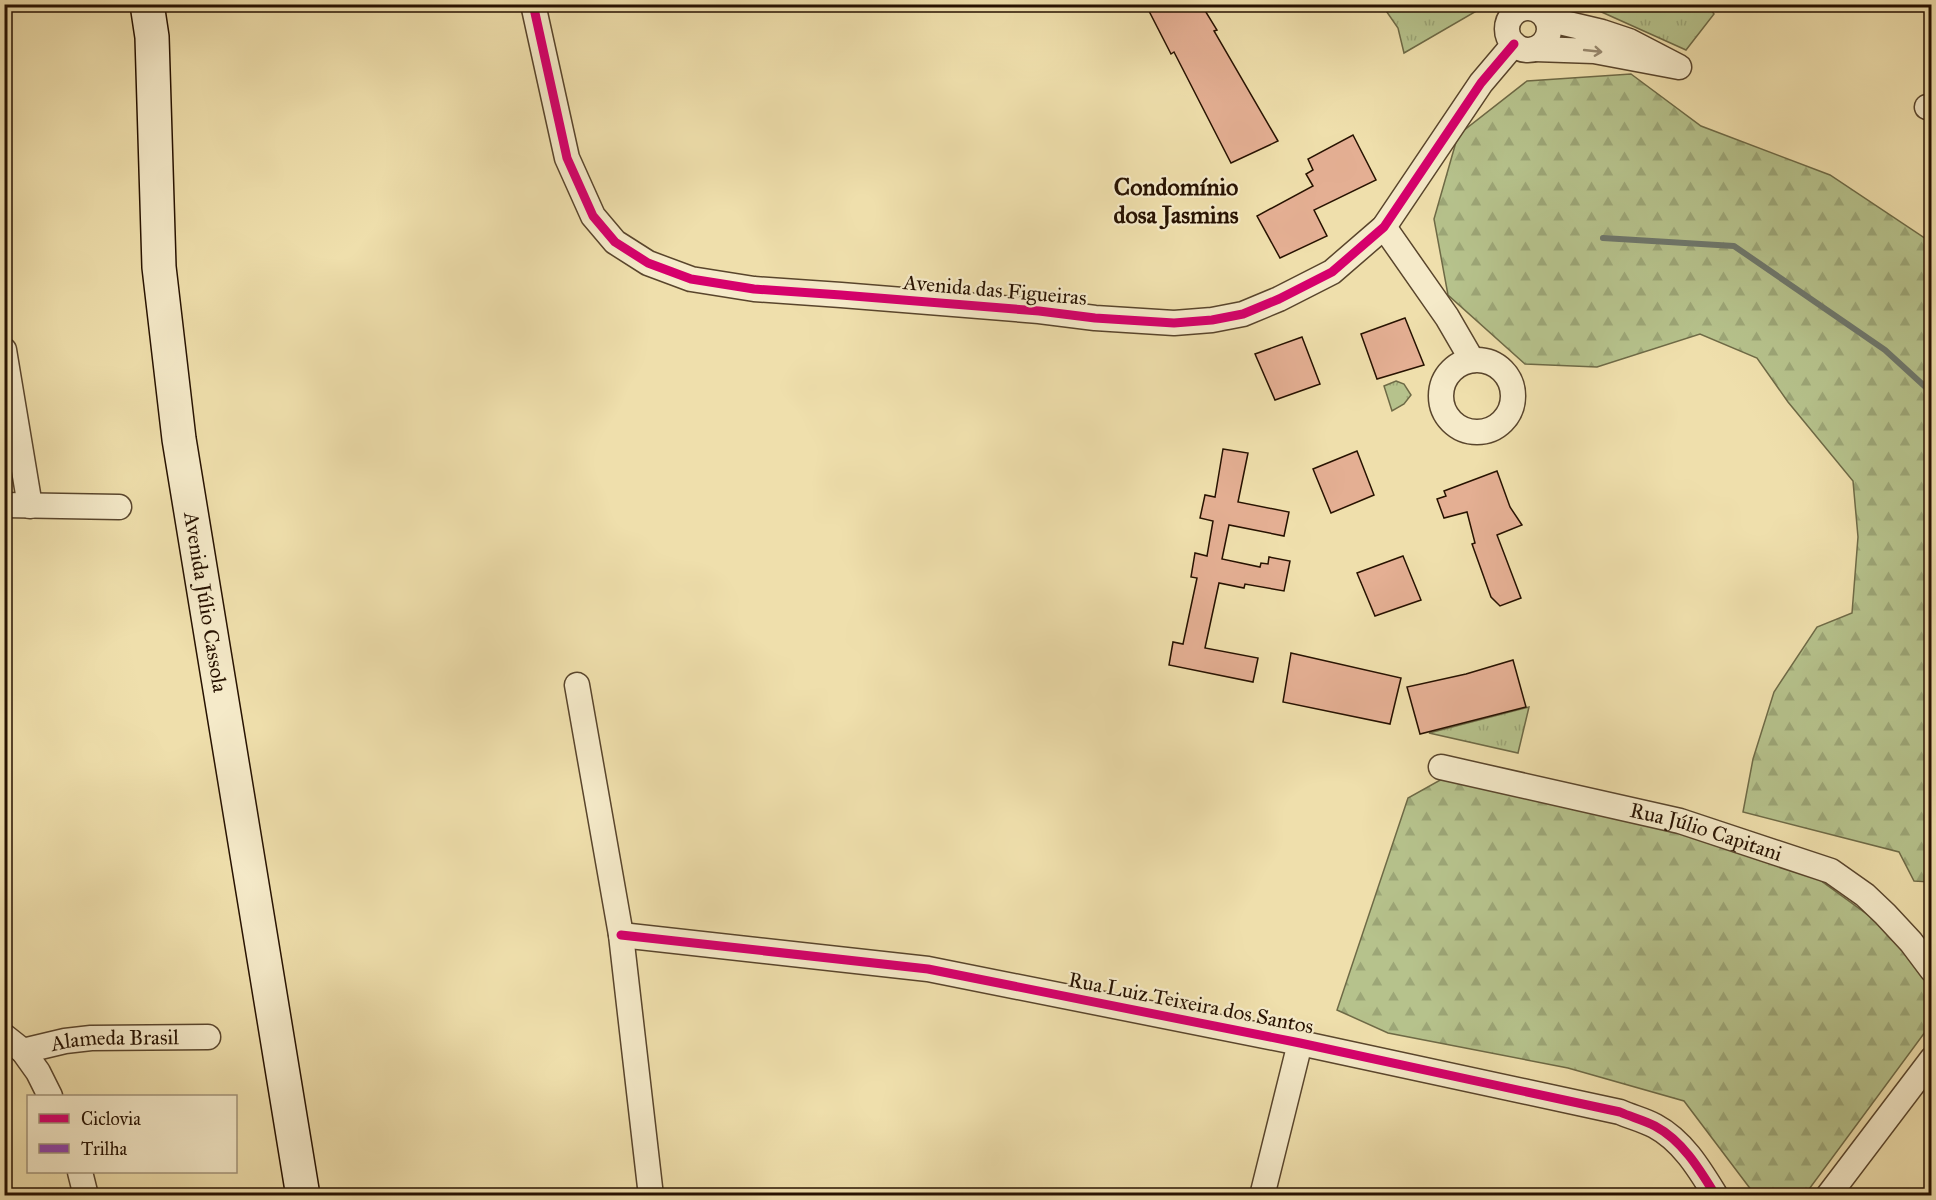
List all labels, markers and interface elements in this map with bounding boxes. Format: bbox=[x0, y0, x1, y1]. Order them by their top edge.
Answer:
one-way arrow bbox=[1583, 46, 1603, 57]
district label: Condomínio dosa Jasmins bbox=[1114, 172, 1239, 230]
street label: Avenida das Figueiras bbox=[901, 269, 1088, 311]
street label: Avenida Júlio Cassola bbox=[178, 509, 233, 694]
street label: Rua Júlio Capitani bbox=[1627, 797, 1786, 867]
street label: Rua Luiz Teixeira dos Santos bbox=[1066, 966, 1316, 1040]
street label: Alameda Brasil bbox=[47, 1024, 179, 1057]
legend bbox=[27, 1095, 237, 1173]
text: Ciclovia bbox=[81, 1108, 141, 1130]
text: Trilha bbox=[81, 1138, 127, 1160]

